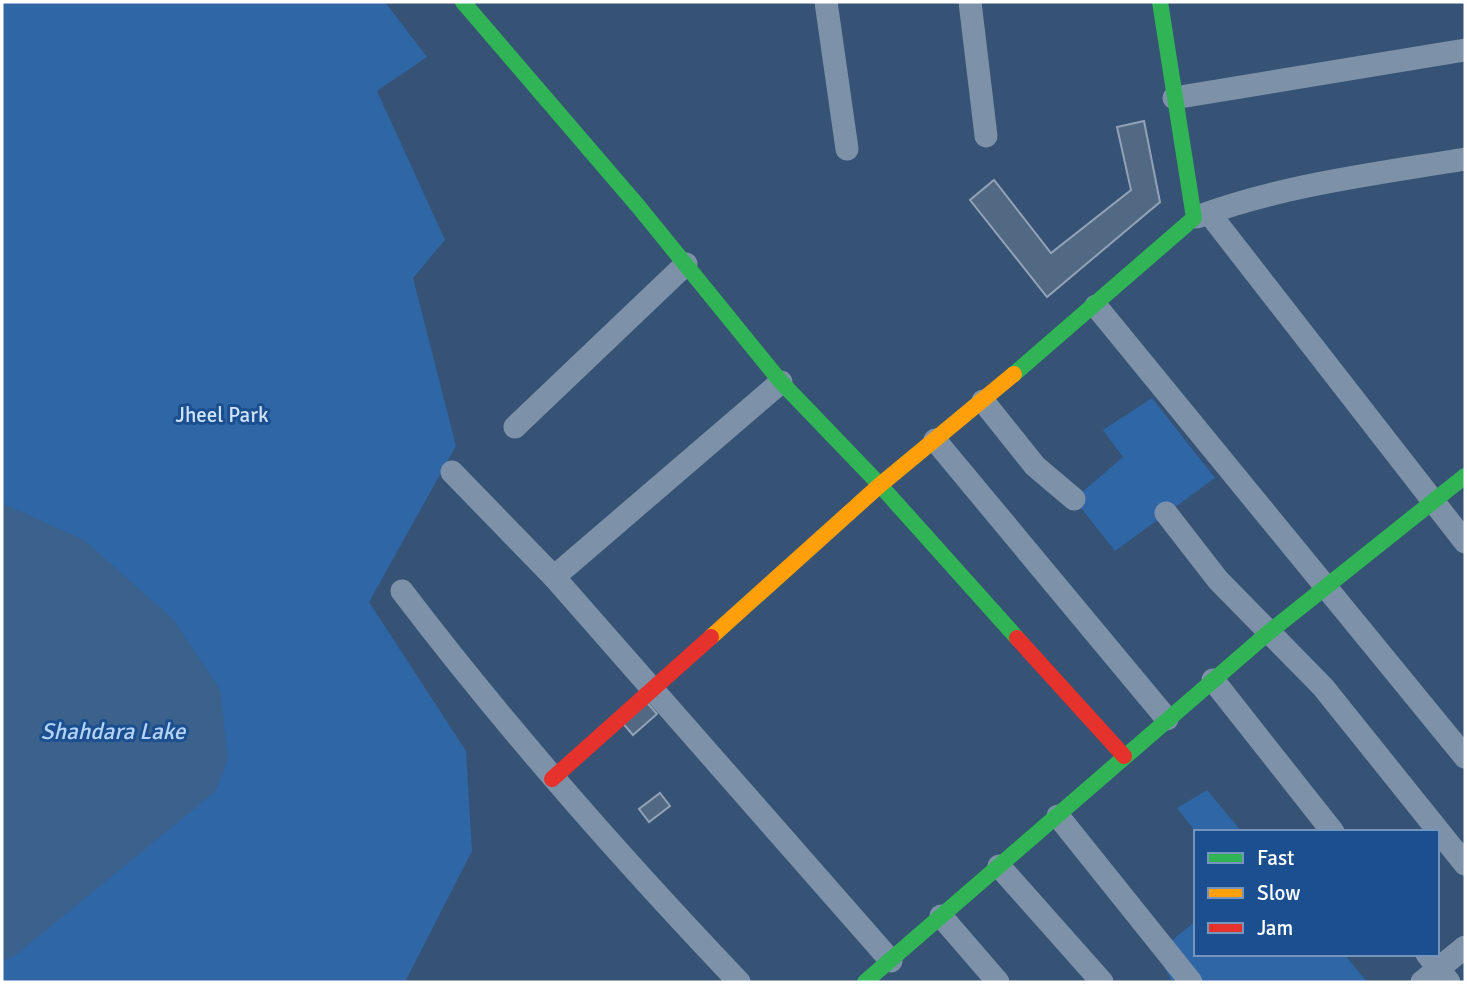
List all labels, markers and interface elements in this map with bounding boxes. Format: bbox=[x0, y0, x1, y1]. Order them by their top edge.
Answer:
park label: Jheel Park bbox=[175, 402, 269, 428]
water label: Shahdara Lake bbox=[41, 717, 187, 746]
legend bbox=[1194, 830, 1439, 956]
text: Fast bbox=[1257, 845, 1294, 871]
text: Slow bbox=[1257, 880, 1301, 906]
text: Jam bbox=[1257, 915, 1293, 941]

